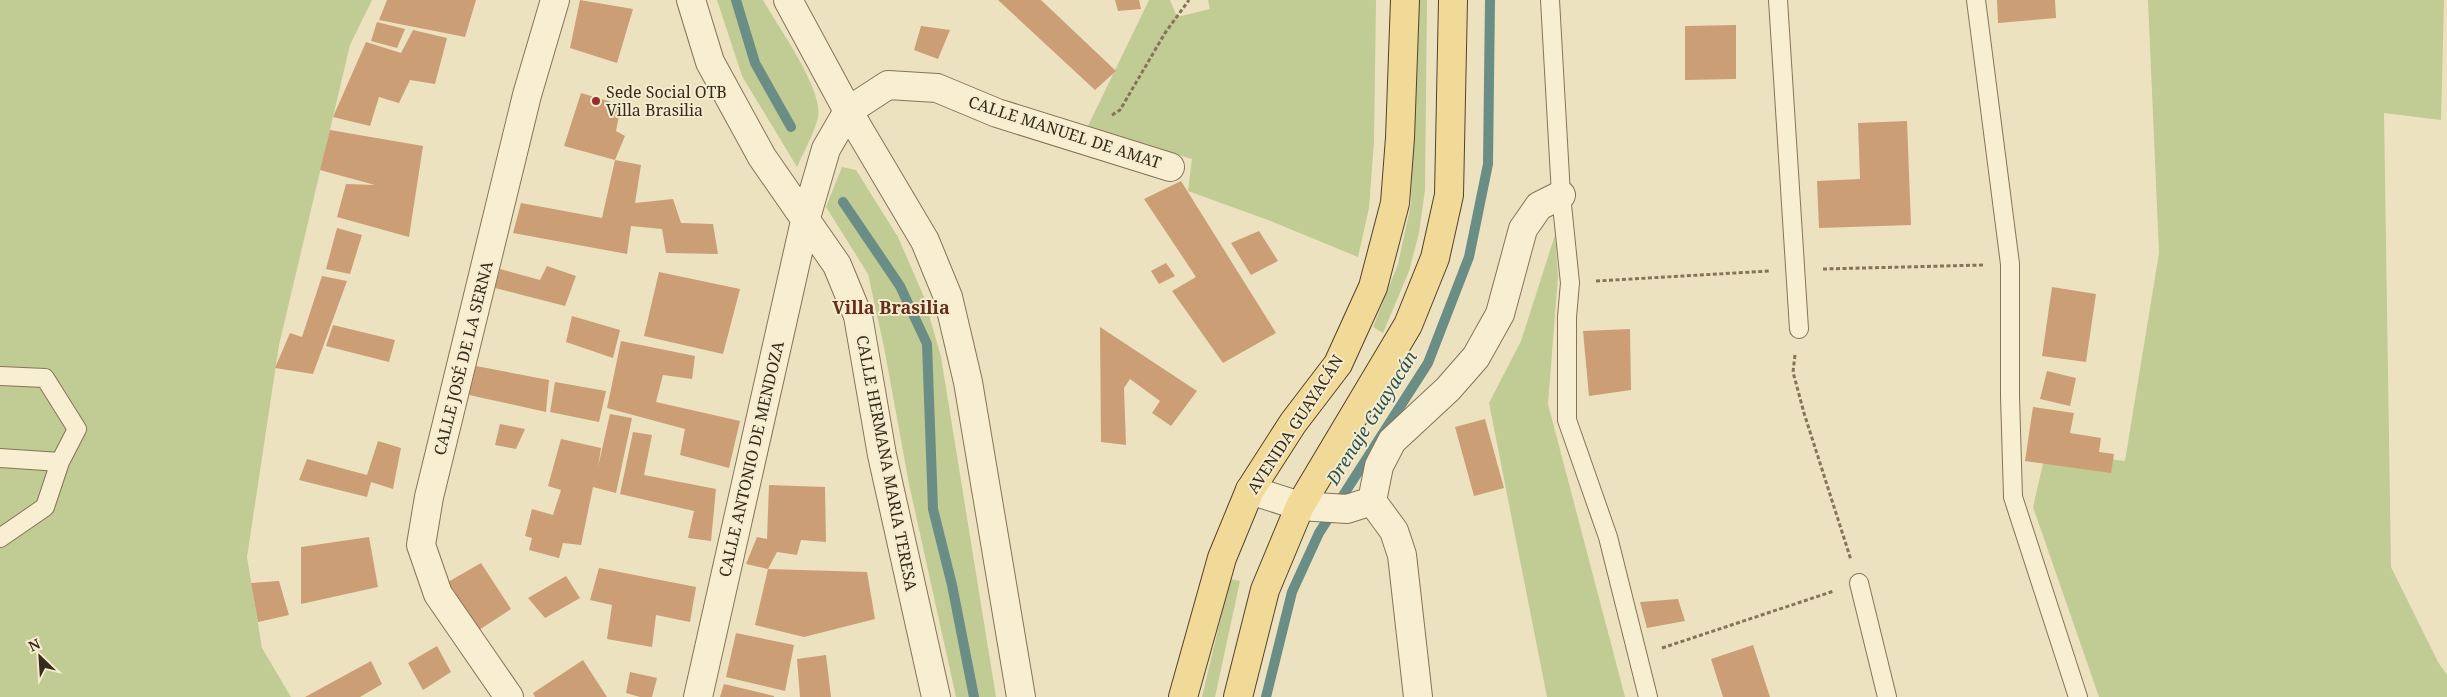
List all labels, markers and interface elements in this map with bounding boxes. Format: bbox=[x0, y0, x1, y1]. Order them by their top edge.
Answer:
place label: Sede Social OTB Villa Brasilia bbox=[606, 81, 727, 121]
street label: CALLE MANUEL DE AMAT bbox=[966, 90, 1164, 174]
marker: Sede Social OTB Villa Brasilia bbox=[590, 95, 602, 107]
street label: CALLE JOSÉ DE LA SERNA bbox=[428, 258, 498, 457]
district label: Villa Brasilia bbox=[832, 295, 950, 319]
street label: CALLE HERMANA MARIA TERESA bbox=[851, 333, 923, 594]
street label: CALLE ANTONIO DE MENDOZA bbox=[713, 338, 789, 579]
water label: Drenaje Guayacán bbox=[1320, 346, 1422, 490]
street label: AVENIDA GUAYACÁN bbox=[1242, 350, 1348, 498]
north arrow bbox=[15, 632, 65, 682]
text: N bbox=[25, 634, 43, 656]

